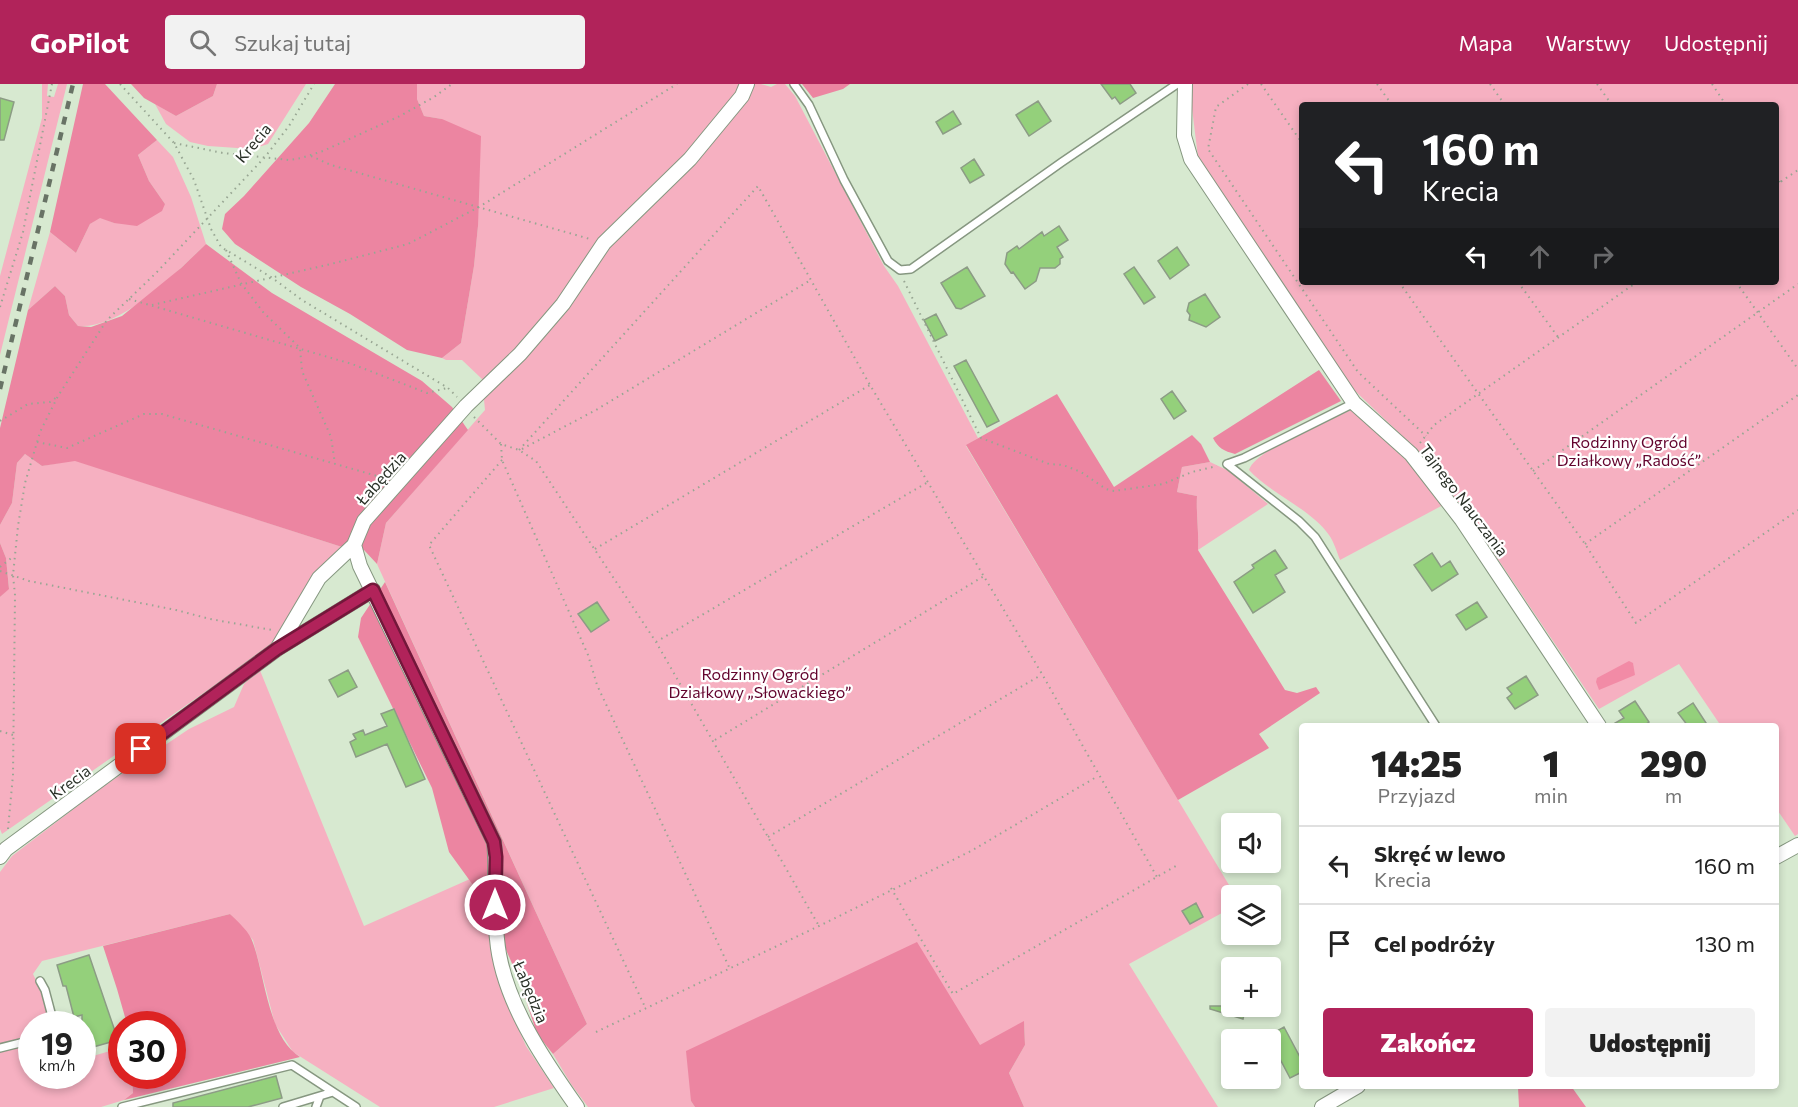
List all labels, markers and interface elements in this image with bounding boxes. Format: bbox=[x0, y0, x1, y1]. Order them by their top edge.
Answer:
search box bbox=[165, 15, 585, 69]
text: GoPilot bbox=[30, 25, 129, 59]
icon: search bbox=[186, 26, 219, 59]
text: Szukaj tutaj bbox=[234, 29, 351, 56]
text: Mapa bbox=[1459, 30, 1513, 55]
text: Warstwy bbox=[1546, 30, 1631, 55]
text: Udostępnij bbox=[1664, 30, 1768, 55]
street label: Krecia bbox=[231, 119, 275, 166]
text: 160 m bbox=[1422, 122, 1540, 174]
icon: left bbox=[1323, 126, 1401, 204]
text: Krecia bbox=[1422, 174, 1499, 207]
icon: left bbox=[1460, 240, 1493, 273]
icon: ahead bbox=[1523, 240, 1556, 273]
icon: right bbox=[1586, 240, 1619, 273]
park label: Rodzinny Ogród Działkowy „Radość” bbox=[1557, 432, 1701, 469]
street label: Tajnego Nauczania bbox=[1416, 440, 1513, 559]
street label: Łabędzia bbox=[351, 447, 410, 509]
park label: Rodzinny Ogród Działkowy „Słowackiego” bbox=[668, 664, 852, 701]
pin bbox=[115, 723, 166, 774]
icon: arrive bbox=[124, 732, 157, 765]
text: 14:25 bbox=[1371, 740, 1462, 784]
text: 1 bbox=[1543, 740, 1559, 784]
text: 290 bbox=[1640, 740, 1707, 784]
street label: Krecia bbox=[46, 760, 94, 803]
text: Przyjazd bbox=[1378, 783, 1455, 807]
text: min bbox=[1534, 783, 1568, 807]
text: m bbox=[1665, 783, 1682, 807]
map controls bbox=[1221, 813, 1281, 1089]
button: sound bbox=[1221, 813, 1281, 873]
text: Skręć w lewo bbox=[1374, 840, 1506, 867]
icon: left bbox=[1323, 849, 1356, 882]
text: 160 m bbox=[1694, 852, 1755, 879]
text: Krecia bbox=[1374, 867, 1431, 891]
position arrow bbox=[463, 873, 527, 937]
button: layers bbox=[1221, 885, 1281, 945]
icon: arrive bbox=[1323, 927, 1356, 960]
text: Cel podróży bbox=[1374, 930, 1495, 957]
text: 130 m bbox=[1695, 930, 1755, 957]
street label: Łabędzia bbox=[510, 957, 553, 1026]
button: + bbox=[1221, 957, 1281, 1017]
button: Zakończ bbox=[1323, 1008, 1533, 1077]
button: Udostępnij bbox=[1545, 1008, 1755, 1077]
speed limit sign: 30 bbox=[108, 1011, 186, 1089]
text: 19 bbox=[41, 1024, 73, 1061]
button: − bbox=[1221, 1029, 1281, 1089]
text: km/h bbox=[39, 1056, 75, 1074]

